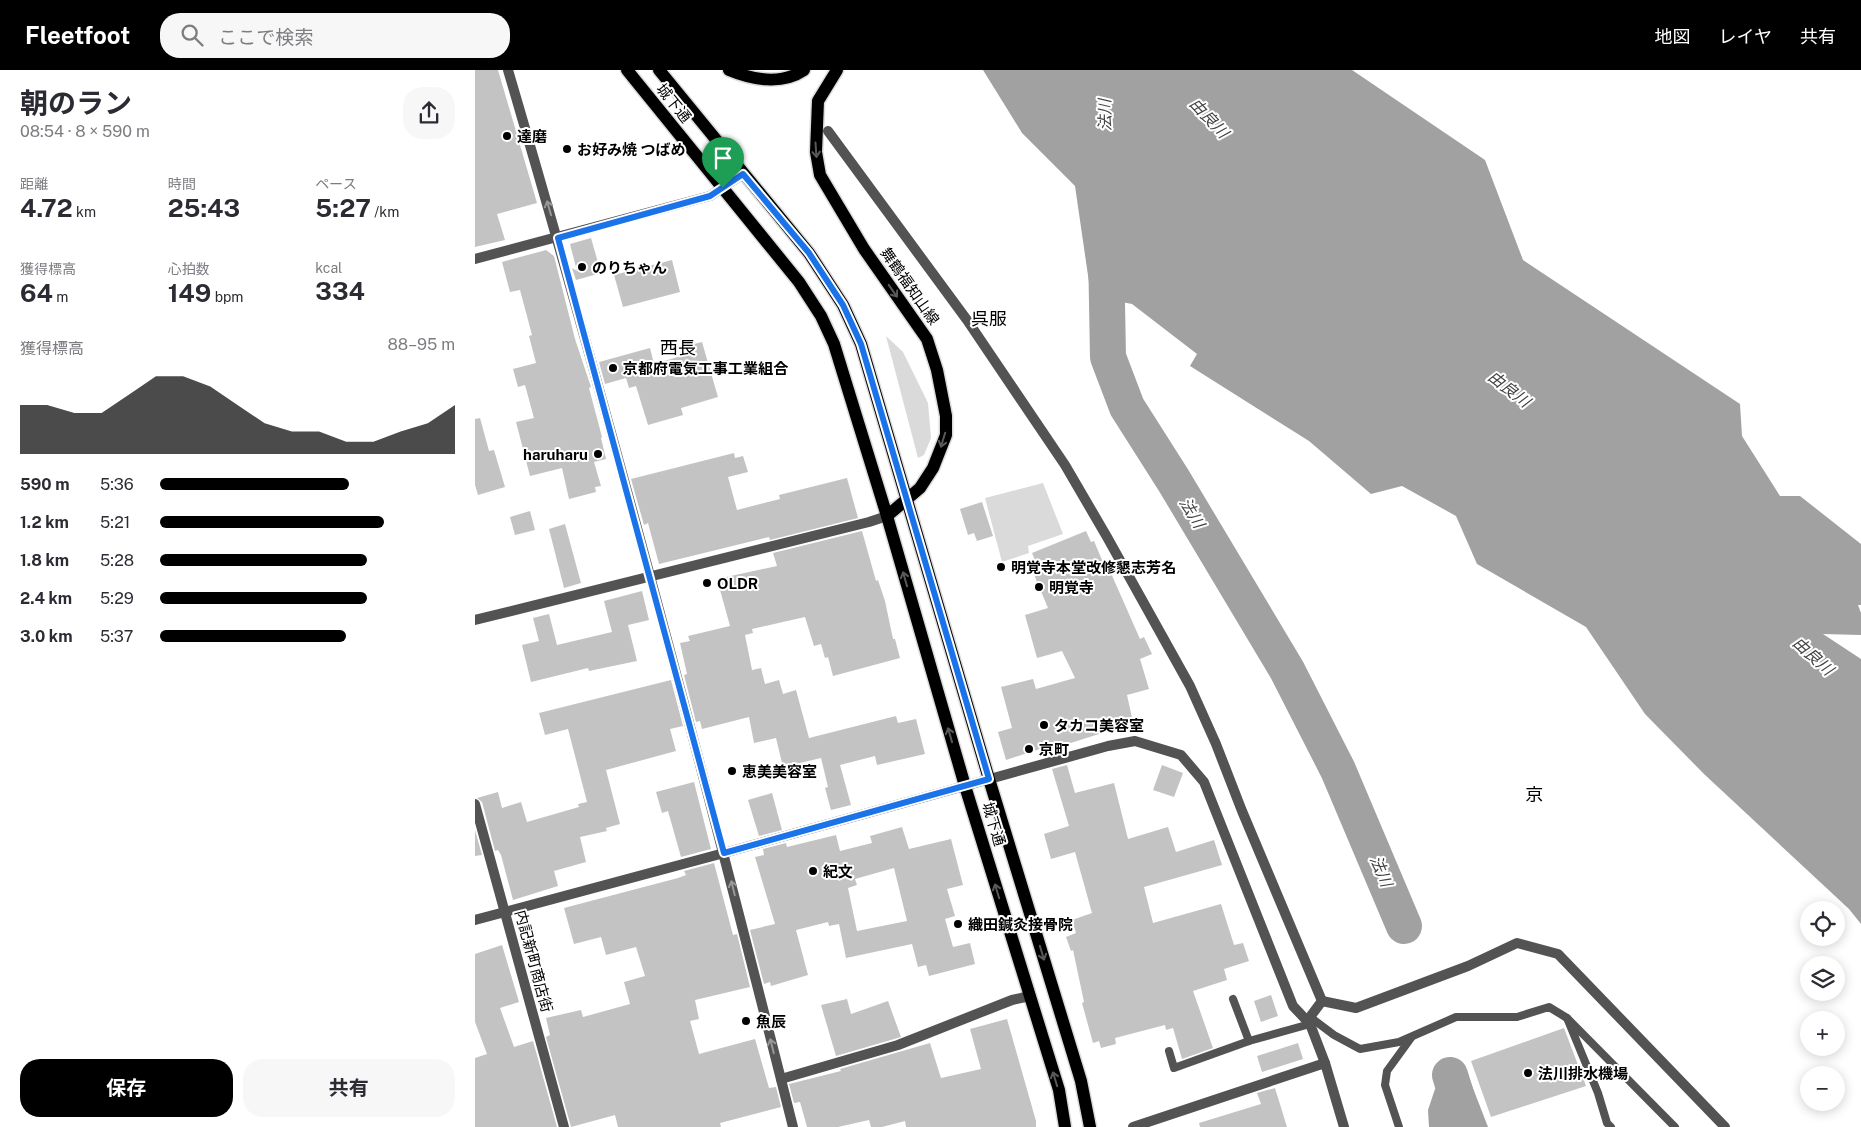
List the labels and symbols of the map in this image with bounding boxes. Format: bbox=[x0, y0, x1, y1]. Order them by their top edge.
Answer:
street label: 城下通 bbox=[653, 80, 695, 126]
water label: 由良川 bbox=[1186, 94, 1234, 143]
water label: 法川 bbox=[1095, 97, 1115, 131]
place label: 達磨 bbox=[517, 128, 547, 145]
marker: 達磨 bbox=[501, 130, 513, 142]
pin bbox=[702, 137, 744, 188]
place label: お好み焼 つばめ bbox=[577, 141, 685, 158]
one-way arrow bbox=[812, 142, 821, 158]
marker: お好み焼 つばめ bbox=[561, 143, 573, 155]
one-way arrow bbox=[543, 200, 553, 216]
street label: 舞鶴福知山線 bbox=[877, 244, 943, 328]
place label: のりちゃん bbox=[592, 259, 667, 276]
marker: のりちゃん bbox=[576, 261, 588, 273]
one-way arrow bbox=[888, 284, 898, 298]
district label: 呉服 bbox=[971, 308, 1007, 329]
district label: 西長 bbox=[660, 337, 696, 358]
place label: 京都府電気工事工業組合 bbox=[623, 360, 789, 377]
marker: 京都府電気工事工業組合 bbox=[607, 362, 619, 374]
water label: 由良川 bbox=[1484, 367, 1535, 412]
one-way arrow bbox=[938, 431, 948, 447]
place label: haruharu bbox=[523, 446, 588, 463]
marker: haruharu bbox=[592, 448, 604, 460]
water label: 法川 bbox=[1176, 494, 1209, 533]
place label: 明覚寺本堂改修懇志芳名 bbox=[1011, 559, 1176, 576]
marker: 明覚寺本堂改修懇志芳名 bbox=[995, 561, 1007, 573]
one-way arrow bbox=[899, 571, 909, 587]
place label: OLDR bbox=[717, 575, 758, 592]
marker: OLDR bbox=[701, 577, 713, 589]
place label: 明覚寺 bbox=[1049, 579, 1094, 596]
marker: 明覚寺 bbox=[1033, 581, 1045, 593]
water label: 由良川 bbox=[1789, 633, 1839, 680]
place label: タカコ美容室 bbox=[1054, 717, 1144, 734]
marker: タカコ美容室 bbox=[1038, 719, 1050, 731]
one-way arrow bbox=[945, 727, 955, 743]
place label: 京町 bbox=[1039, 741, 1069, 758]
marker: 京町 bbox=[1023, 743, 1035, 755]
place label: 恵美美容室 bbox=[742, 763, 817, 780]
marker: 恵美美容室 bbox=[726, 765, 738, 777]
district label: 京 bbox=[1525, 784, 1543, 805]
street label: 城下通 bbox=[979, 800, 1009, 848]
water label: 法川 bbox=[1366, 853, 1397, 891]
place label: 紀文 bbox=[823, 863, 853, 880]
marker: 紀文 bbox=[807, 865, 819, 877]
one-way arrow bbox=[727, 881, 737, 897]
one-way arrow bbox=[992, 883, 1002, 899]
street label: 内記新町商店街 bbox=[512, 908, 556, 1014]
place label: 織田鍼灸接骨院 bbox=[968, 916, 1073, 933]
marker: 織田鍼灸接骨院 bbox=[952, 918, 964, 930]
one-way arrow bbox=[1037, 944, 1047, 960]
place label: 魚辰 bbox=[756, 1013, 786, 1030]
marker: 魚辰 bbox=[740, 1015, 752, 1027]
one-way arrow bbox=[767, 1038, 777, 1054]
place label: 法川排水機場 bbox=[1538, 1065, 1628, 1082]
marker: 法川排水機場 bbox=[1522, 1067, 1534, 1079]
one-way arrow bbox=[1050, 1072, 1060, 1088]

